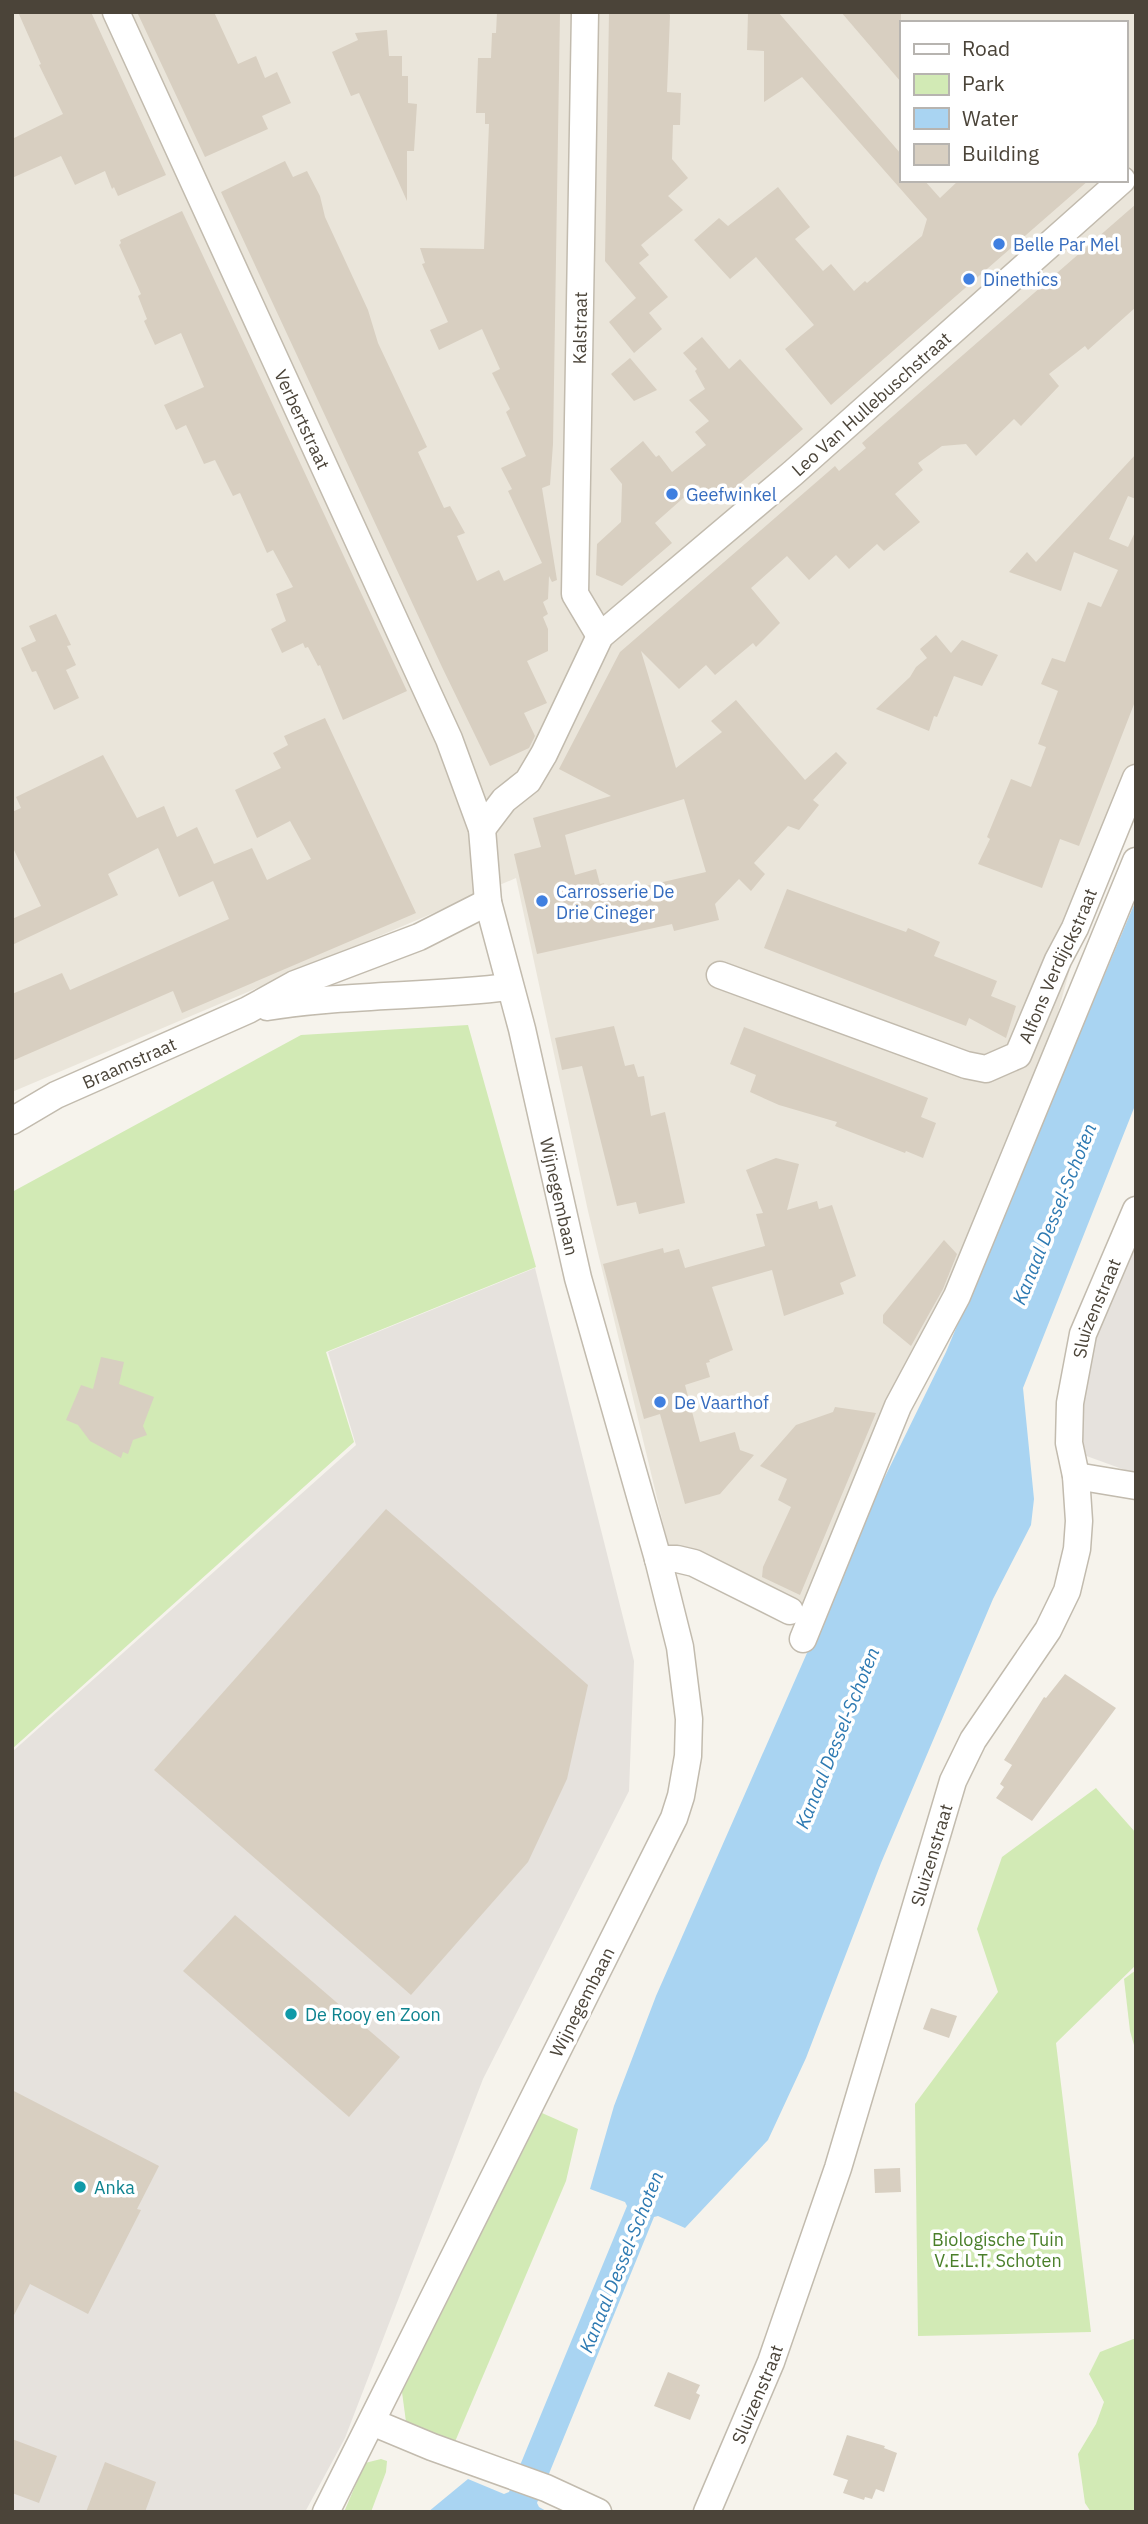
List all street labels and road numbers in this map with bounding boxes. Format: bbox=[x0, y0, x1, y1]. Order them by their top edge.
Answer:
street label: Kalstraat bbox=[568, 291, 592, 365]
street label: Leo Van Hullebuschstraat bbox=[786, 326, 956, 481]
street label: Verbertstraat bbox=[270, 366, 335, 473]
street label: Alfons Verdijckstraat bbox=[1013, 885, 1102, 1047]
street label: Braamstraat bbox=[79, 1032, 180, 1093]
street label: Wijnegembaan bbox=[535, 1135, 584, 1258]
street label: Sluizenstraat bbox=[1067, 1255, 1126, 1360]
street label: Sluizenstraat bbox=[905, 1801, 957, 1909]
street label: Wijnegembaan bbox=[545, 1943, 619, 2061]
street label: Sluizenstraat bbox=[726, 2342, 788, 2447]

